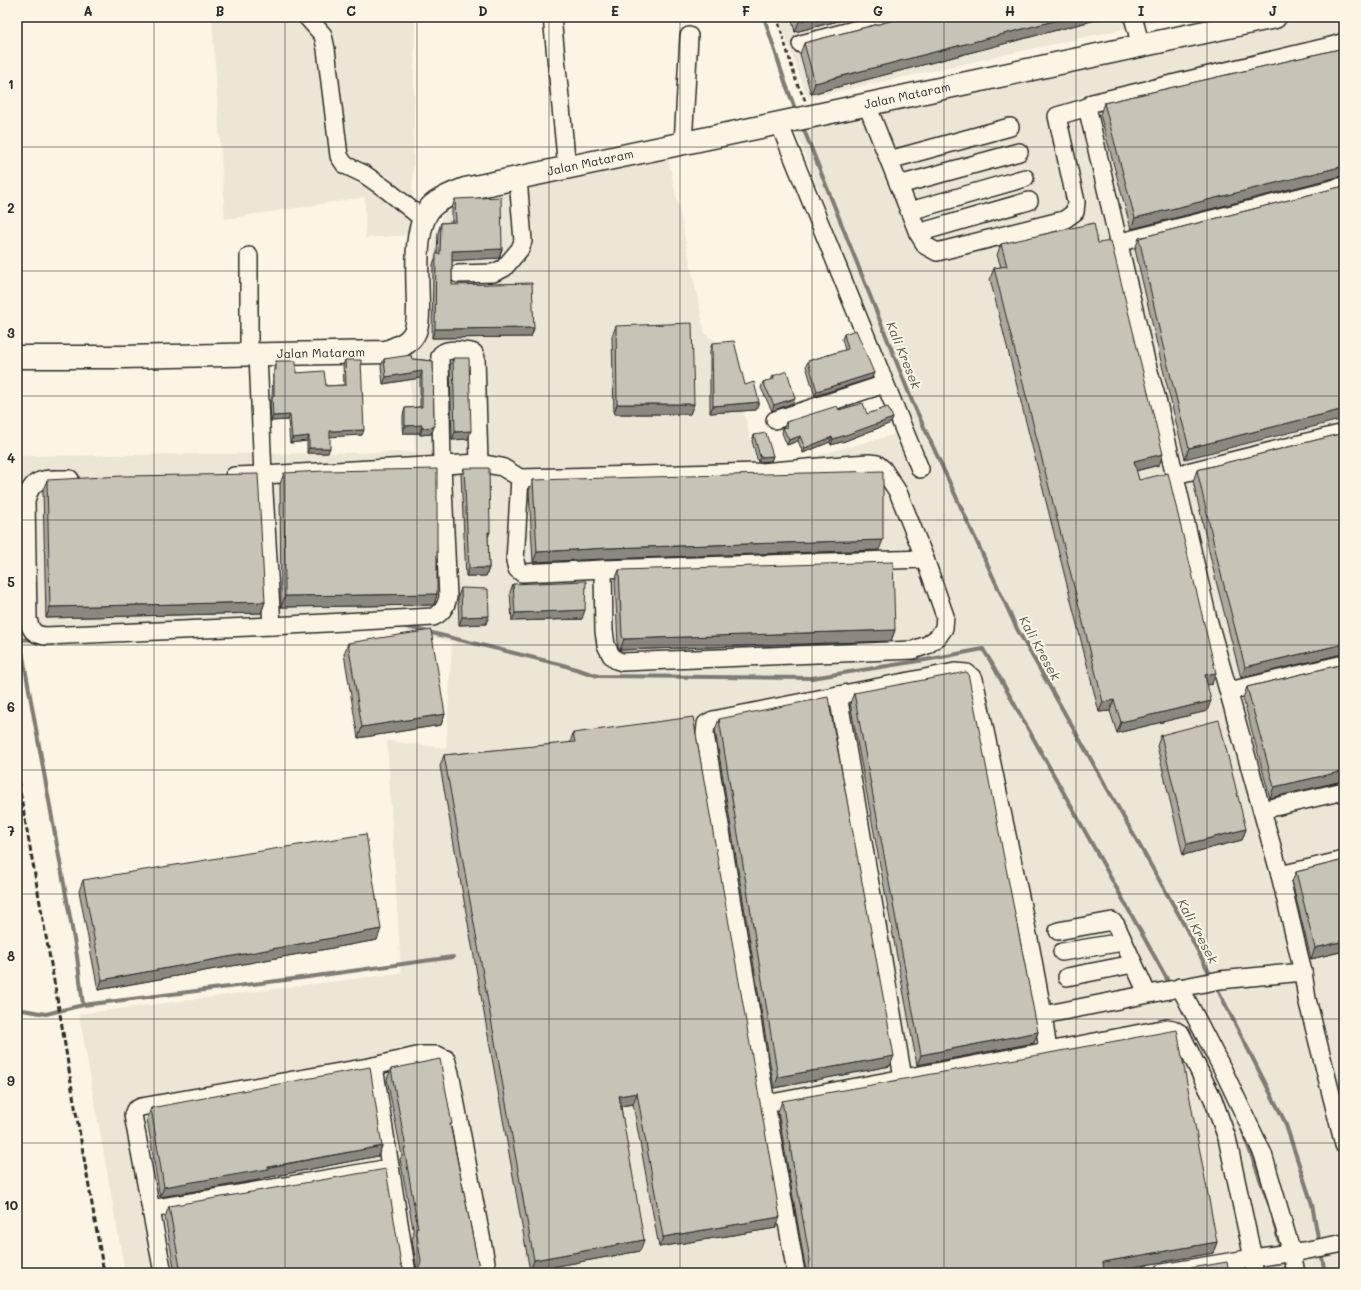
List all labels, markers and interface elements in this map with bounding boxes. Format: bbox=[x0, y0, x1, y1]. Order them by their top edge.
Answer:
text: A bbox=[83, 2, 93, 19]
text: B bbox=[216, 2, 225, 19]
text: C bbox=[346, 2, 356, 19]
text: D bbox=[478, 2, 488, 19]
text: E bbox=[611, 2, 619, 19]
text: F bbox=[742, 2, 750, 19]
text: G bbox=[873, 2, 883, 19]
text: H bbox=[1005, 2, 1015, 19]
text: I bbox=[1138, 2, 1145, 19]
text: J bbox=[1269, 2, 1277, 19]
text: 1 bbox=[8, 75, 14, 92]
street label: Jalan Mataram bbox=[862, 78, 952, 112]
street label: Jalan Mataram bbox=[545, 145, 635, 179]
text: 2 bbox=[7, 199, 15, 216]
water label: Kali Kresek bbox=[883, 319, 926, 392]
text: 3 bbox=[7, 324, 15, 341]
street label: Jalan Mataram bbox=[277, 343, 365, 361]
text: 4 bbox=[7, 449, 15, 466]
text: 5 bbox=[7, 573, 15, 590]
water label: Kali Kresek bbox=[1016, 613, 1066, 684]
text: 6 bbox=[7, 698, 15, 715]
text: 7 bbox=[7, 822, 15, 839]
water label: Kali Kresek bbox=[1174, 895, 1223, 967]
text: 8 bbox=[7, 947, 15, 964]
text: 9 bbox=[7, 1072, 15, 1089]
text: 10 bbox=[4, 1196, 18, 1213]

